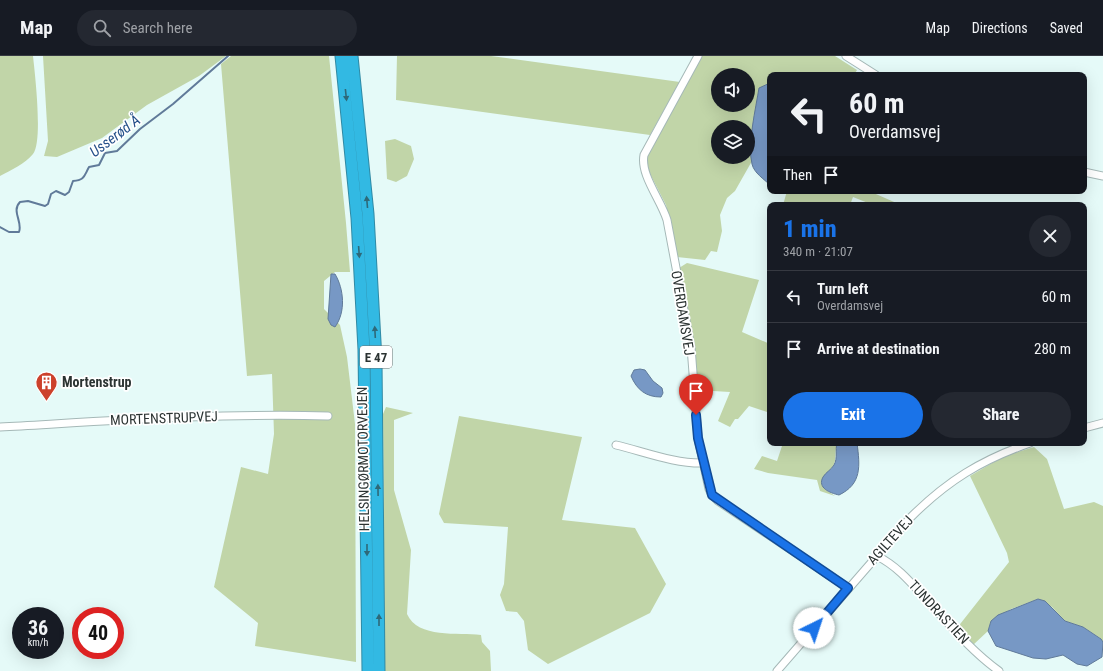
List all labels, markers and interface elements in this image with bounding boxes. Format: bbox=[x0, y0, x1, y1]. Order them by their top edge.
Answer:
search box bbox=[77, 10, 357, 46]
text: Map bbox=[20, 16, 53, 39]
icon: search bbox=[91, 17, 113, 39]
text: Search here bbox=[123, 19, 193, 37]
text: Map bbox=[926, 20, 950, 36]
text: Directions bbox=[972, 20, 1028, 36]
text: Saved bbox=[1050, 20, 1083, 36]
map controls bbox=[711, 68, 755, 164]
button: sound bbox=[711, 68, 755, 112]
text: 60 m bbox=[849, 87, 905, 120]
icon: left bbox=[783, 88, 835, 140]
one-way arrow bbox=[342, 89, 349, 101]
water label: Usserød Å bbox=[86, 111, 144, 161]
button: layers bbox=[711, 120, 755, 164]
text: Overdamsvej bbox=[849, 121, 941, 142]
icon: arrive bbox=[820, 164, 842, 186]
text: Then bbox=[783, 166, 812, 184]
one-way arrow bbox=[364, 196, 370, 208]
text: 1 min bbox=[783, 215, 837, 243]
button: close bbox=[1029, 215, 1071, 257]
text: 340 m · 21:07 bbox=[783, 244, 853, 259]
one-way arrow bbox=[356, 246, 362, 259]
street label: OVERDAMSVEJ bbox=[668, 269, 698, 357]
text: Turn left bbox=[817, 280, 868, 298]
icon: left bbox=[783, 286, 805, 308]
text: 60 m bbox=[1041, 288, 1071, 306]
text: Overdamsvej bbox=[817, 298, 883, 313]
one-way arrow bbox=[372, 325, 378, 338]
icon: arrive bbox=[783, 338, 805, 360]
text: Arrive at destination bbox=[817, 340, 940, 358]
text: 280 m bbox=[1034, 340, 1071, 358]
road number: E 47 bbox=[360, 346, 392, 368]
building icon: Mortenstrup bbox=[33, 369, 59, 402]
place label: Mortenstrup bbox=[62, 374, 132, 390]
pin bbox=[679, 374, 713, 415]
icon: arrive bbox=[685, 380, 707, 402]
street label: HELSINGØRMOTORVEJEN bbox=[354, 387, 372, 531]
button: Exit bbox=[783, 392, 923, 438]
button: Share bbox=[931, 392, 1071, 438]
street label: MORTENSTRUPVEJ bbox=[110, 408, 218, 428]
one-way arrow bbox=[375, 483, 381, 496]
street label: AGILTEVEJ bbox=[864, 512, 916, 568]
one-way arrow bbox=[364, 544, 370, 557]
street label: TUNDRASTIEN bbox=[906, 577, 972, 647]
speed limit sign: 40 bbox=[72, 607, 124, 659]
position arrow bbox=[793, 607, 835, 649]
one-way arrow bbox=[376, 613, 382, 626]
text: 36 bbox=[28, 616, 48, 640]
text: km/h bbox=[28, 637, 48, 648]

